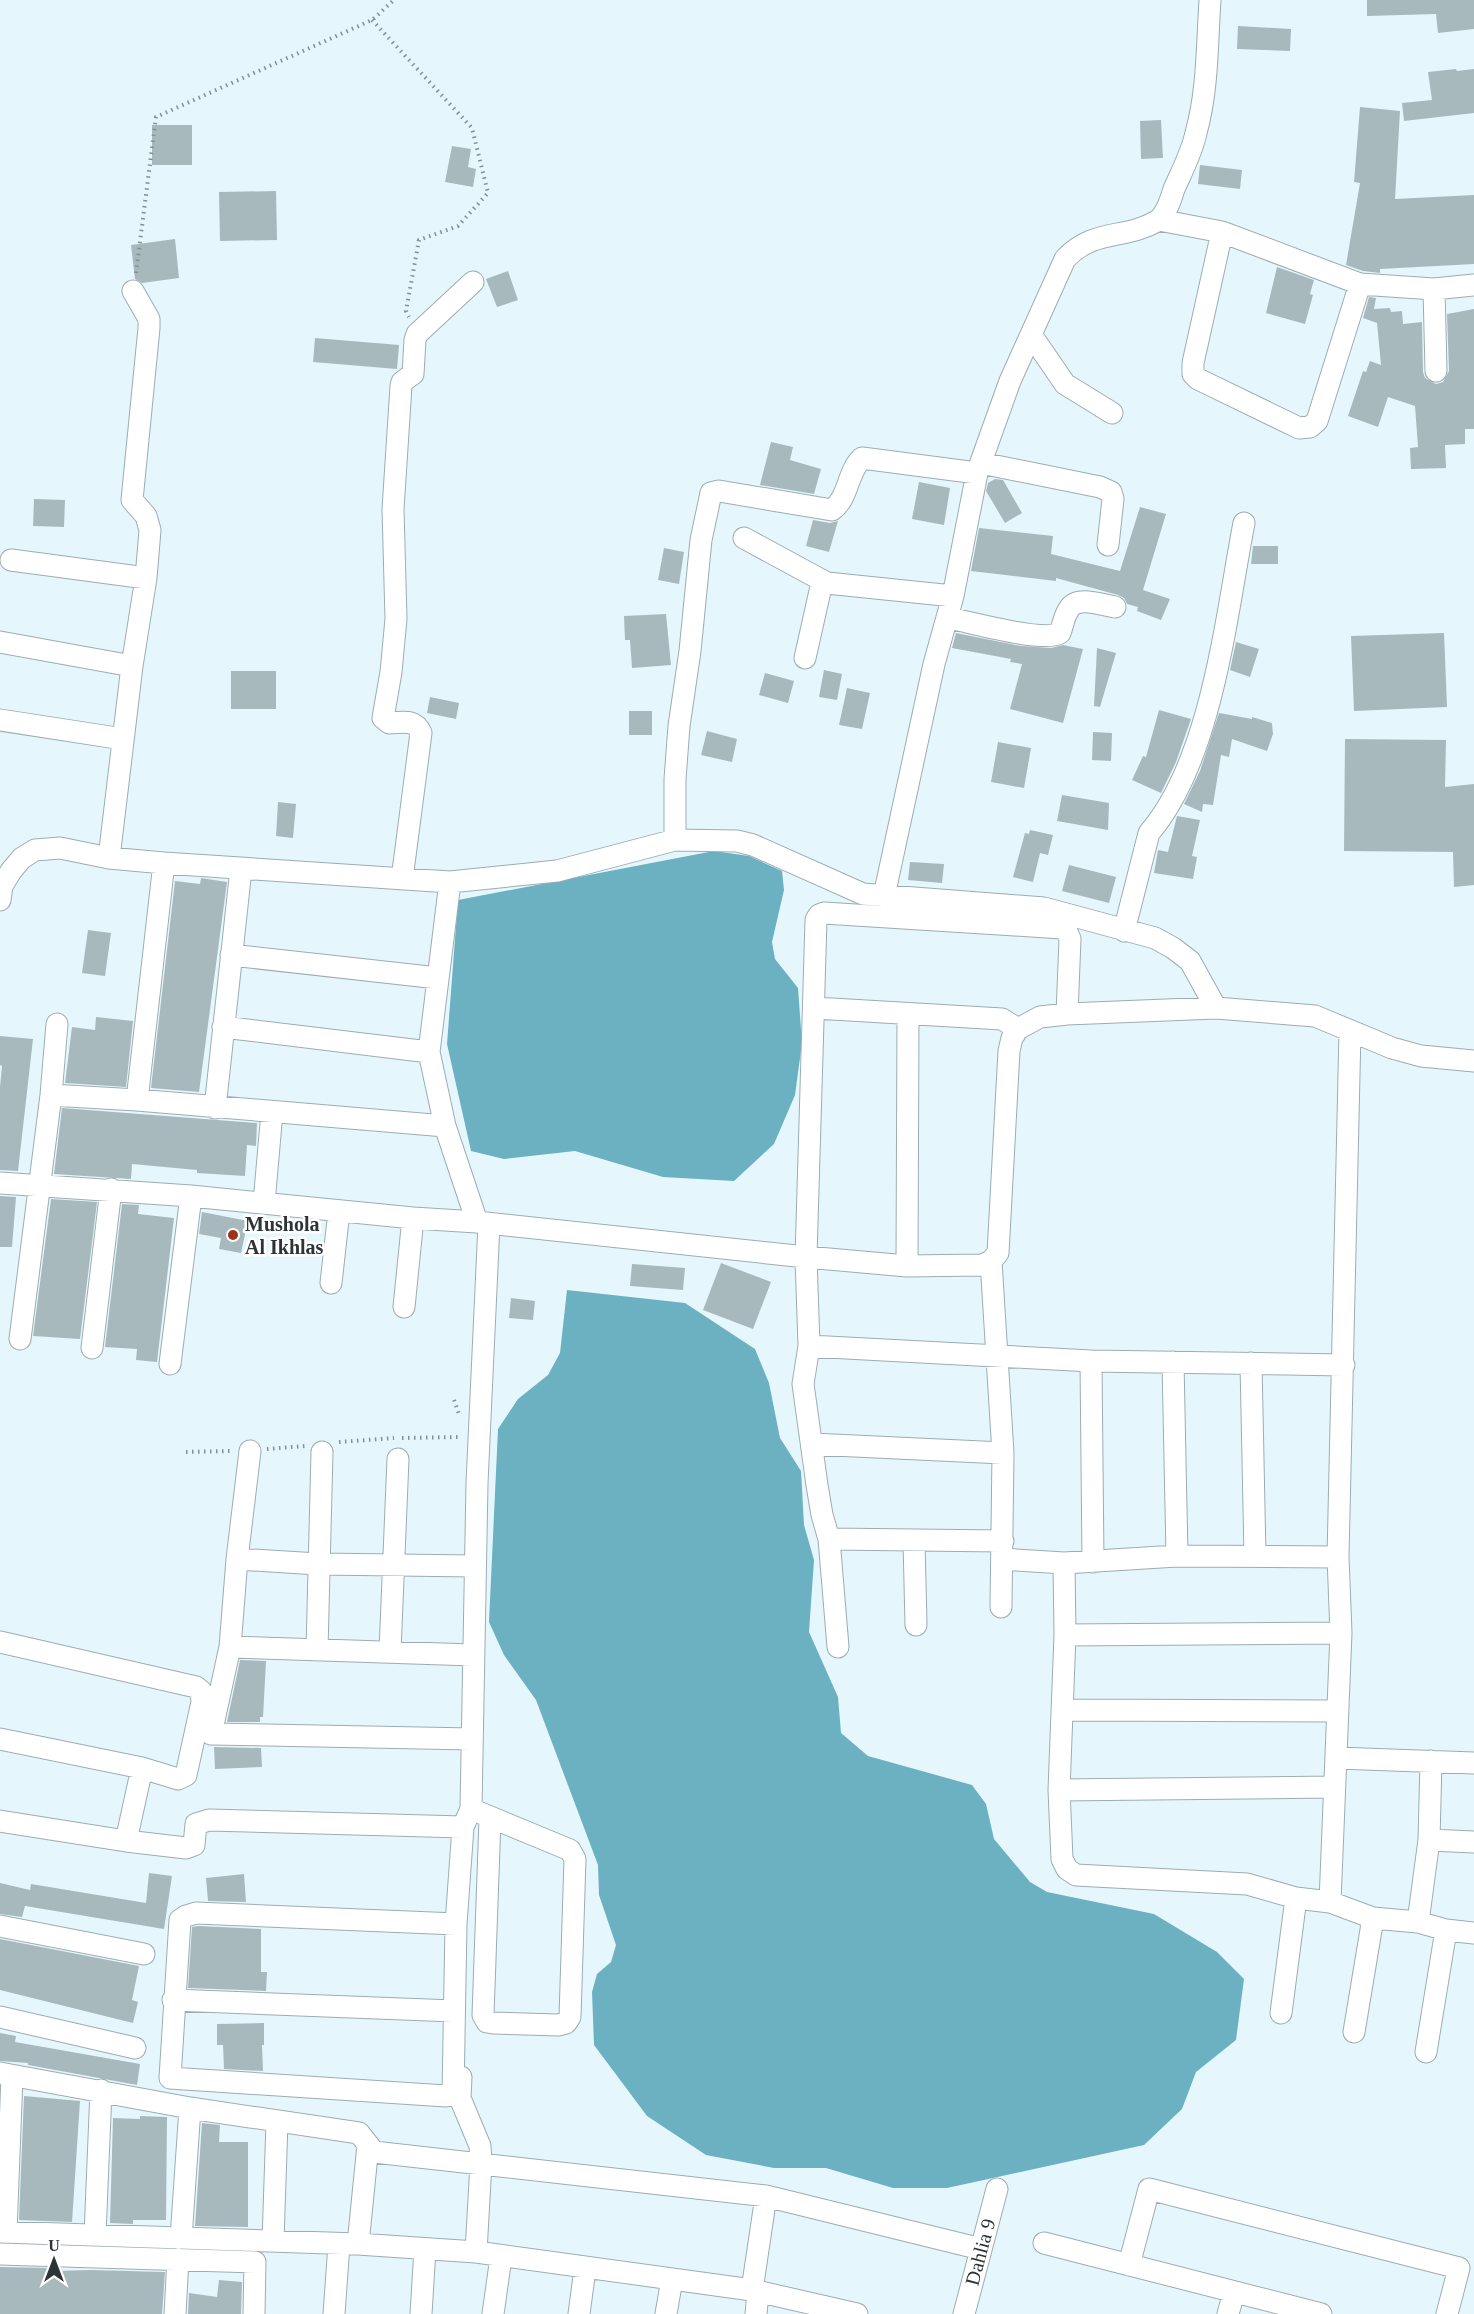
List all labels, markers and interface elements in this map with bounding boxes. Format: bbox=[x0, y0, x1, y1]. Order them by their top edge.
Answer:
place label: Mushola Al Ikhlas bbox=[245, 1213, 324, 1258]
marker: Mushola Al Ikhlas bbox=[226, 1228, 240, 1242]
street label: Dahlia 9 bbox=[961, 2216, 999, 2288]
north arrow bbox=[24, 2230, 84, 2290]
text: U bbox=[48, 2237, 60, 2254]

